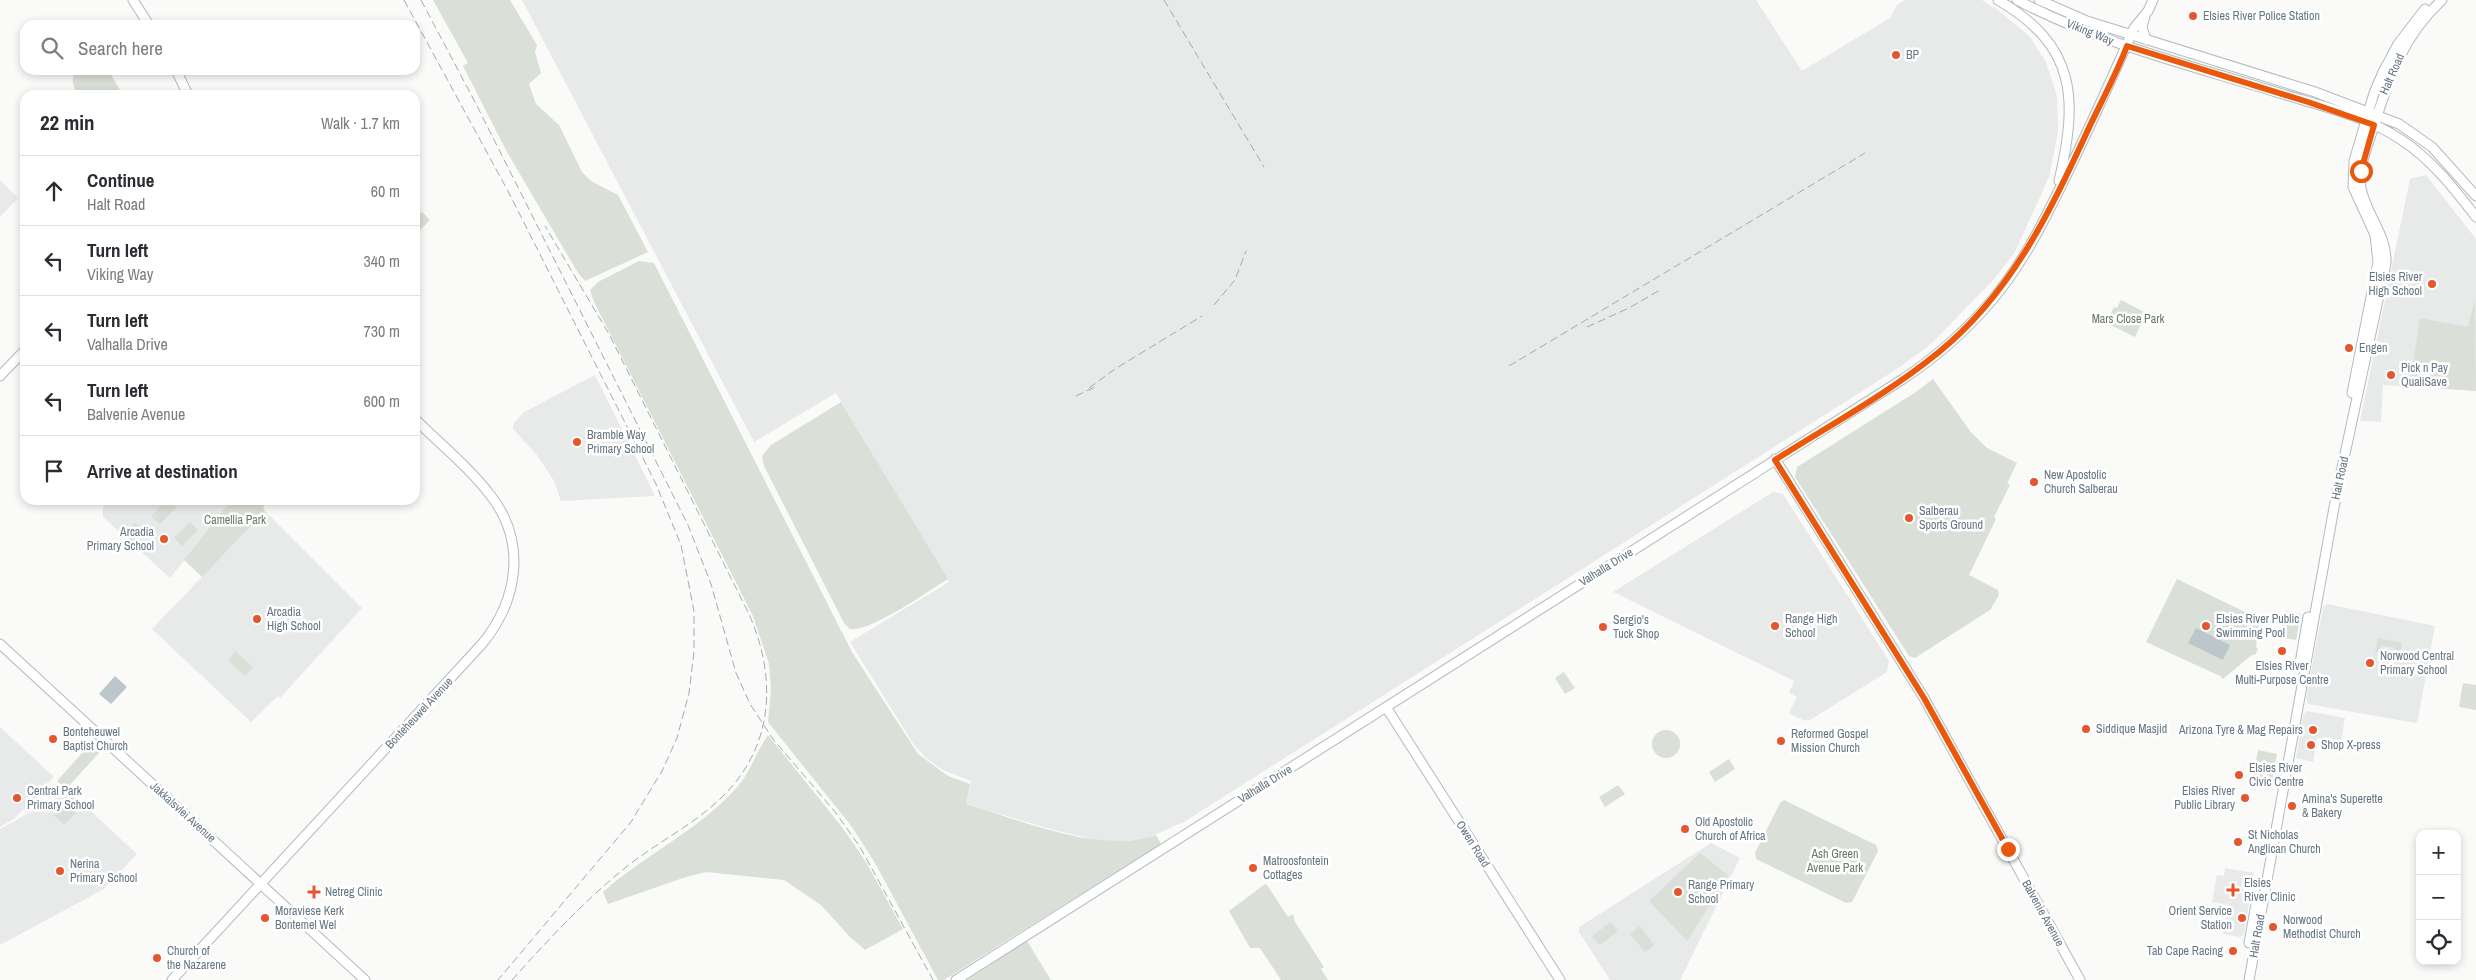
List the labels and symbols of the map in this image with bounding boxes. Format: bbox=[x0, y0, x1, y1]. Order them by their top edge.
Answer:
place label: Elsies River Police Station bbox=[2203, 8, 2320, 24]
marker: Elsies River Police Station bbox=[2187, 10, 2199, 22]
street label: Viking Way bbox=[2064, 15, 2116, 49]
place label: BP bbox=[1906, 47, 1920, 63]
marker: BP bbox=[1890, 49, 1902, 61]
street label: Halt Road bbox=[2376, 51, 2408, 97]
route start bbox=[2350, 160, 2373, 183]
place label: Elsies River High School bbox=[2368, 269, 2423, 299]
marker: Elsies River High School bbox=[2426, 278, 2438, 290]
park label: Mars Close Park bbox=[2092, 311, 2164, 327]
place label: Engen bbox=[2359, 340, 2387, 356]
marker: Engen bbox=[2343, 342, 2355, 354]
place label: Pick n Pay QualiSave bbox=[2401, 360, 2448, 390]
marker: Pick n Pay QualiSave bbox=[2385, 369, 2397, 381]
place label: Bramble Way Primary School bbox=[587, 427, 654, 457]
marker: Bramble Way Primary School bbox=[571, 436, 583, 448]
street label: Halt Road bbox=[2328, 455, 2352, 501]
place label: New Apostolic Church Salberau bbox=[2044, 467, 2118, 497]
marker: New Apostolic Church Salberau bbox=[2028, 476, 2040, 488]
place label: Salberau Sports Ground bbox=[1919, 503, 1983, 533]
park label: Camellia Park bbox=[204, 512, 266, 528]
marker: Salberau Sports Ground bbox=[1903, 512, 1915, 524]
place label: Arcadia Primary School bbox=[87, 524, 155, 554]
marker: Arcadia Primary School bbox=[158, 533, 170, 545]
street label: Valhalla Drive bbox=[1576, 544, 1636, 590]
place label: Arcadia High School bbox=[266, 604, 321, 634]
place label: Range High School bbox=[1785, 611, 1838, 641]
place label: Elsies River Public Swimming Pool bbox=[2216, 611, 2299, 641]
place label: Sergio's Tuck Shop bbox=[1613, 612, 1659, 642]
marker: Arcadia High School bbox=[251, 613, 263, 625]
marker: Range High School bbox=[1769, 620, 1781, 632]
marker: Elsies River Public Swimming Pool bbox=[2200, 620, 2212, 632]
marker: Sergio's Tuck Shop bbox=[1597, 621, 1609, 633]
marker: Elsies River Multi-Purpose Centre bbox=[2276, 645, 2288, 657]
place label: Norwood Central Primary School bbox=[2380, 648, 2454, 678]
marker: Norwood Central Primary School bbox=[2364, 657, 2376, 669]
place label: Elsies River Multi-Purpose Centre bbox=[2235, 658, 2329, 688]
street label: Bonteheuwel Avenue bbox=[382, 674, 456, 752]
place label: Siddique Masjid bbox=[2096, 721, 2167, 737]
place label: Arizona Tyre & Mag Repairs bbox=[2178, 722, 2303, 738]
marker: Siddique Masjid bbox=[2080, 723, 2092, 735]
place label: Bonteheuwel Baptist Church bbox=[63, 724, 128, 754]
marker: Arizona Tyre & Mag Repairs bbox=[2307, 724, 2319, 736]
place label: Reformed Gospel Mission Church bbox=[1791, 726, 1868, 756]
marker: Bonteheuwel Baptist Church bbox=[47, 733, 59, 745]
marker: Reformed Gospel Mission Church bbox=[1775, 735, 1787, 747]
place label: Shop X-press bbox=[2321, 737, 2381, 753]
marker: Shop X-press bbox=[2305, 739, 2317, 751]
place label: Elsies River Civic Centre bbox=[2249, 760, 2304, 790]
street label: Valhalla Drive bbox=[1235, 761, 1295, 807]
marker: Elsies River Civic Centre bbox=[2233, 769, 2245, 781]
street label: Jakkalsvlei Avenue bbox=[147, 778, 219, 846]
place label: Central Park Primary School bbox=[27, 783, 94, 813]
place label: Elsies River Public Library bbox=[2174, 783, 2236, 813]
place label: Amina's Superette & Bakery bbox=[2301, 791, 2383, 821]
marker: Central Park Primary School bbox=[11, 792, 23, 804]
marker: Elsies River Public Library bbox=[2239, 792, 2251, 804]
marker: Amina's Superette & Bakery bbox=[2286, 800, 2298, 812]
place label: Old Apostolic Church of Africa bbox=[1695, 814, 1766, 844]
street label: Owen Road bbox=[1452, 818, 1494, 870]
marker: Old Apostolic Church of Africa bbox=[1679, 823, 1691, 835]
place label: St Nicholas Anglican Church bbox=[2247, 827, 2321, 857]
marker: St Nicholas Anglican Church bbox=[2232, 836, 2244, 848]
route end bbox=[1997, 838, 2020, 861]
park label: Ash Green Avenue Park bbox=[1806, 846, 1863, 876]
place label: Matroosfontein Cottages bbox=[1263, 853, 1329, 883]
place label: Nerina Primary School bbox=[70, 856, 137, 886]
marker: Matroosfontein Cottages bbox=[1247, 862, 1259, 874]
marker: Nerina Primary School bbox=[54, 865, 66, 877]
place label: Elsies River Clinic bbox=[2244, 875, 2295, 905]
place label: Range Primary School bbox=[1688, 877, 1754, 907]
street label: Balvenie Avenue bbox=[2018, 877, 2068, 949]
marker: Elsies River Clinic bbox=[2226, 883, 2240, 897]
place label: Netreg Clinic bbox=[325, 884, 383, 900]
marker: Netreg Clinic bbox=[307, 885, 321, 899]
marker: Range Primary School bbox=[1672, 886, 1684, 898]
place label: Moraviese Kerk Bontemel Wel bbox=[275, 903, 344, 933]
place label: Orient Service Station bbox=[2169, 903, 2232, 933]
marker: Moraviese Kerk Bontemel Wel bbox=[259, 912, 271, 924]
marker: Orient Service Station bbox=[2236, 912, 2248, 924]
place label: Norwood Methodist Church bbox=[2283, 912, 2361, 942]
street label: Halt Road bbox=[2245, 913, 2269, 959]
marker: Norwood Methodist Church bbox=[2267, 921, 2279, 933]
place label: Church of the Nazarene bbox=[167, 943, 226, 973]
place label: Tab Cape Racing bbox=[2147, 943, 2224, 959]
marker: Tab Cape Racing bbox=[2227, 945, 2239, 957]
marker: Church of the Nazarene bbox=[151, 952, 163, 964]

